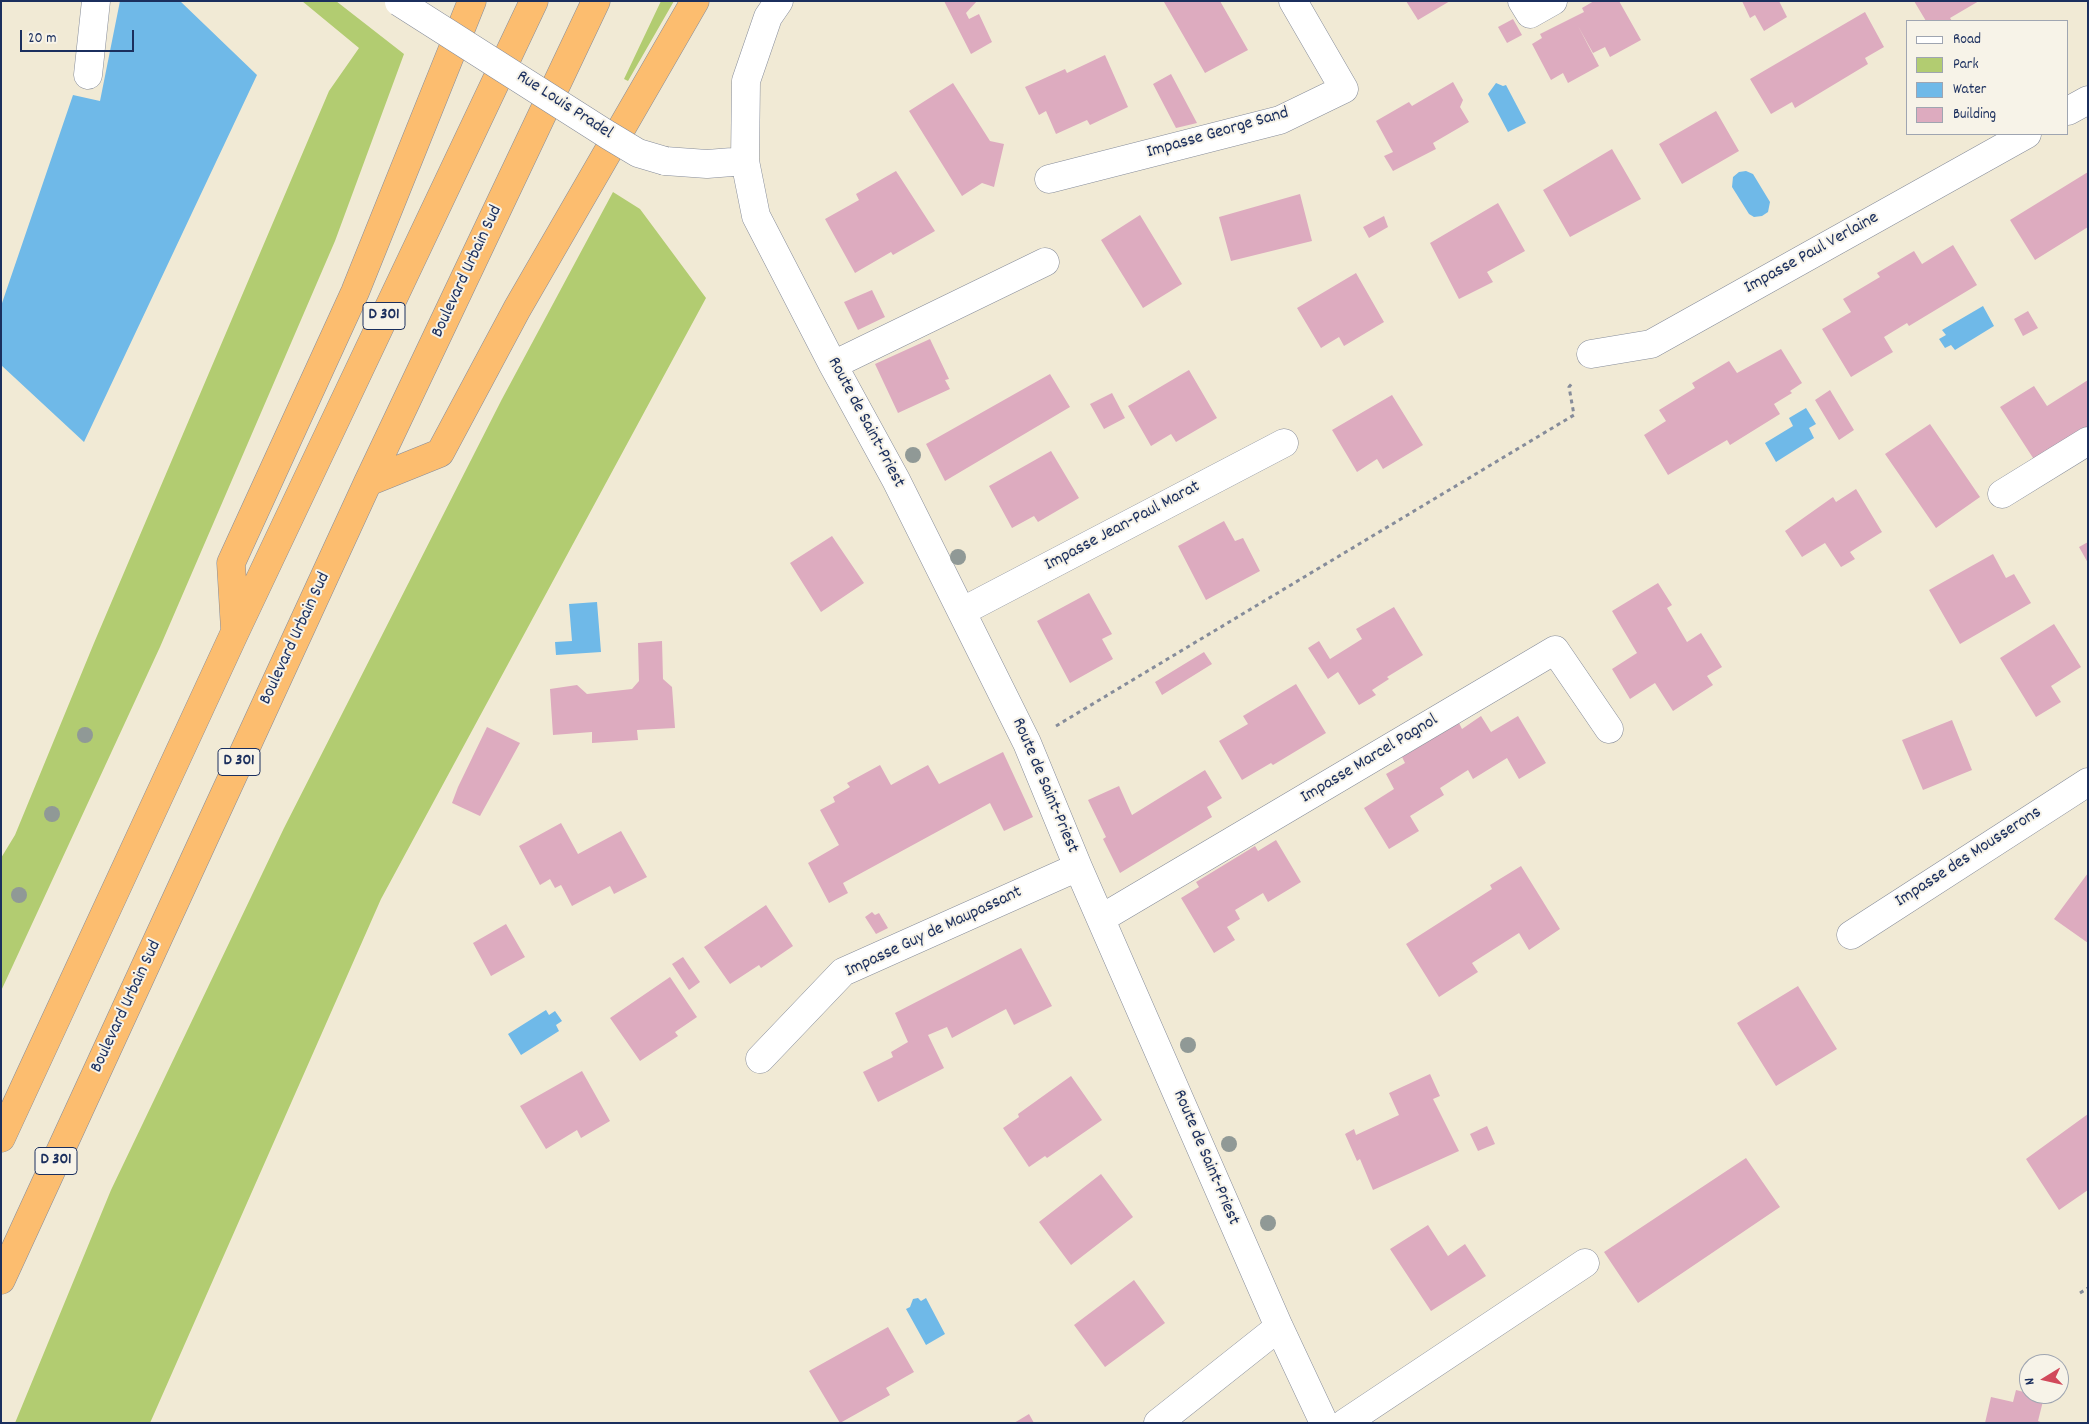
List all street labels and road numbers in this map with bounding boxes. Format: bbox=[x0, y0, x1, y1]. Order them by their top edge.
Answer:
street label: Rue Louis Pradel bbox=[512, 67, 616, 145]
street label: Impasse George Sand bbox=[1145, 103, 1291, 165]
street label: Boulevard Urbain Sud bbox=[428, 203, 508, 341]
street label: Impasse Paul Verlaine bbox=[1741, 208, 1883, 300]
road number: D 301 bbox=[363, 302, 405, 330]
street label: Route de Saint-Priest bbox=[821, 354, 909, 492]
street label: Impasse Jean-Paul Marat bbox=[1042, 477, 1204, 577]
street label: Boulevard Urbain Sud bbox=[256, 570, 336, 708]
street label: Impasse Marcel Pagnol bbox=[1297, 711, 1443, 809]
street label: Route de Saint-Priest bbox=[1006, 715, 1082, 857]
road number: D 301 bbox=[218, 749, 260, 776]
street label: Impasse des Mousserons bbox=[1892, 803, 2046, 913]
street label: Impasse Guy de Maupassant bbox=[842, 882, 1026, 984]
street label: Boulevard Urbain Sud bbox=[87, 938, 167, 1076]
street label: Route de Saint-Priest bbox=[1167, 1087, 1243, 1229]
road number: D 301 bbox=[35, 1148, 77, 1174]

